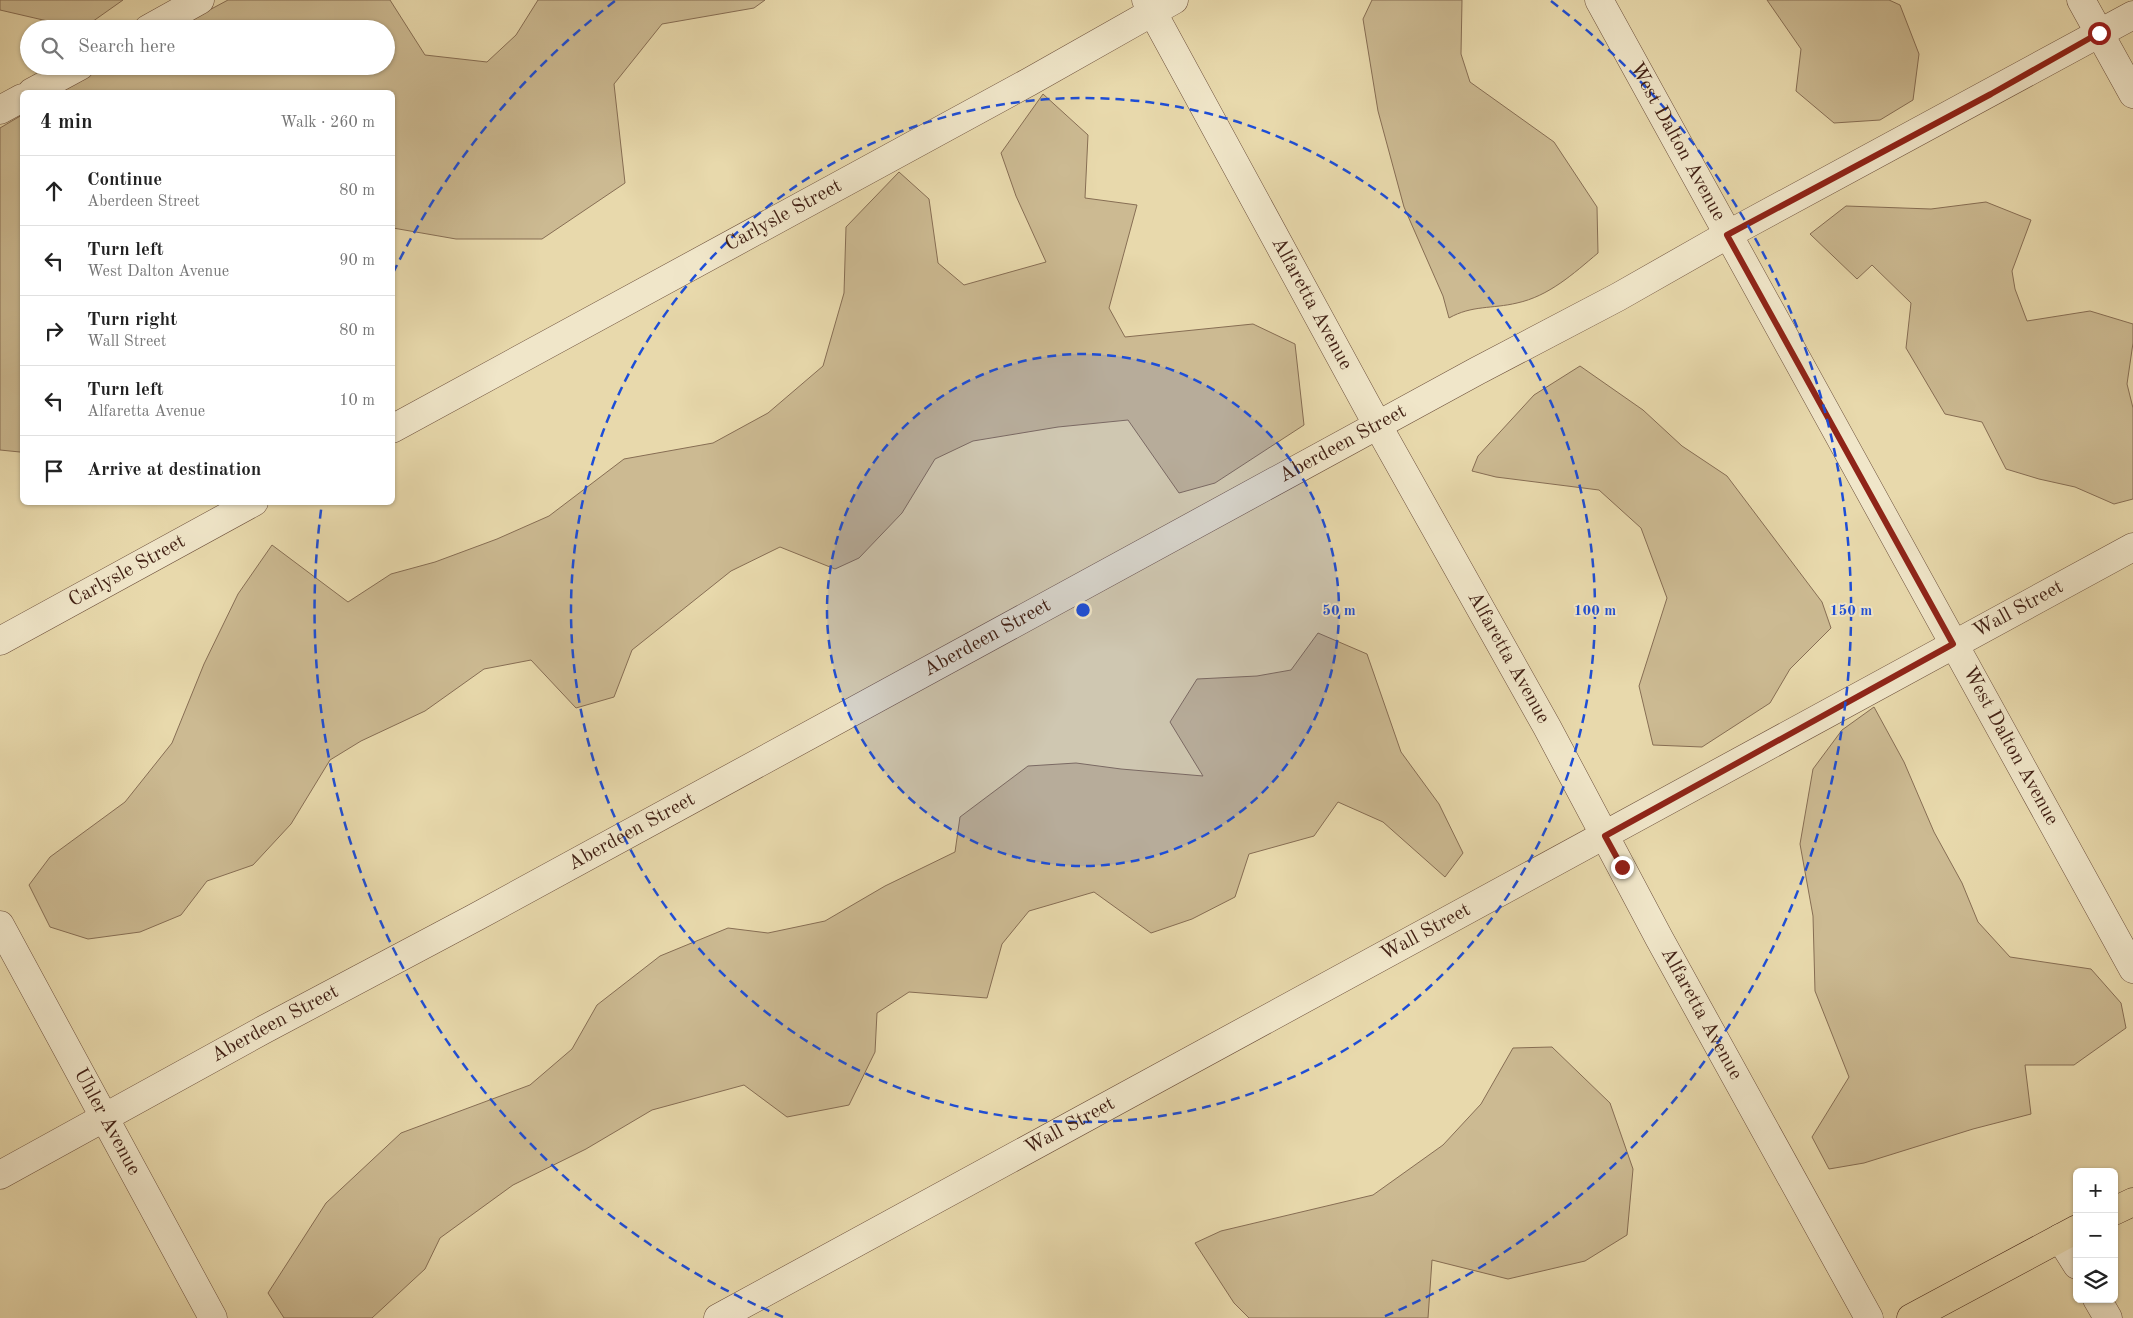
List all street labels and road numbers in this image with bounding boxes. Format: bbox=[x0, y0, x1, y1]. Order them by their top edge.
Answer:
street label: West Dalton Avenue bbox=[1626, 59, 1729, 225]
street label: Carlysle Street bbox=[722, 176, 845, 255]
street label: Alfaretta Avenue bbox=[1267, 234, 1356, 373]
street label: Aberdeen Street bbox=[1276, 402, 1410, 487]
street label: Carlysle Street bbox=[66, 532, 189, 611]
street label: Wall Street bbox=[1970, 577, 2067, 642]
street label: Alfaretta Avenue bbox=[1463, 589, 1553, 727]
street label: Aberdeen Street bbox=[921, 595, 1054, 681]
street label: West Dalton Avenue bbox=[1959, 664, 2062, 829]
street label: Aberdeen Street bbox=[565, 789, 699, 875]
street label: Wall Street bbox=[1377, 900, 1474, 965]
street label: Alfaretta Avenue bbox=[1657, 945, 1745, 1083]
street label: Aberdeen Street bbox=[208, 982, 342, 1066]
street label: Uhler Avenue bbox=[70, 1065, 144, 1179]
street label: Wall Street bbox=[1022, 1094, 1118, 1159]

